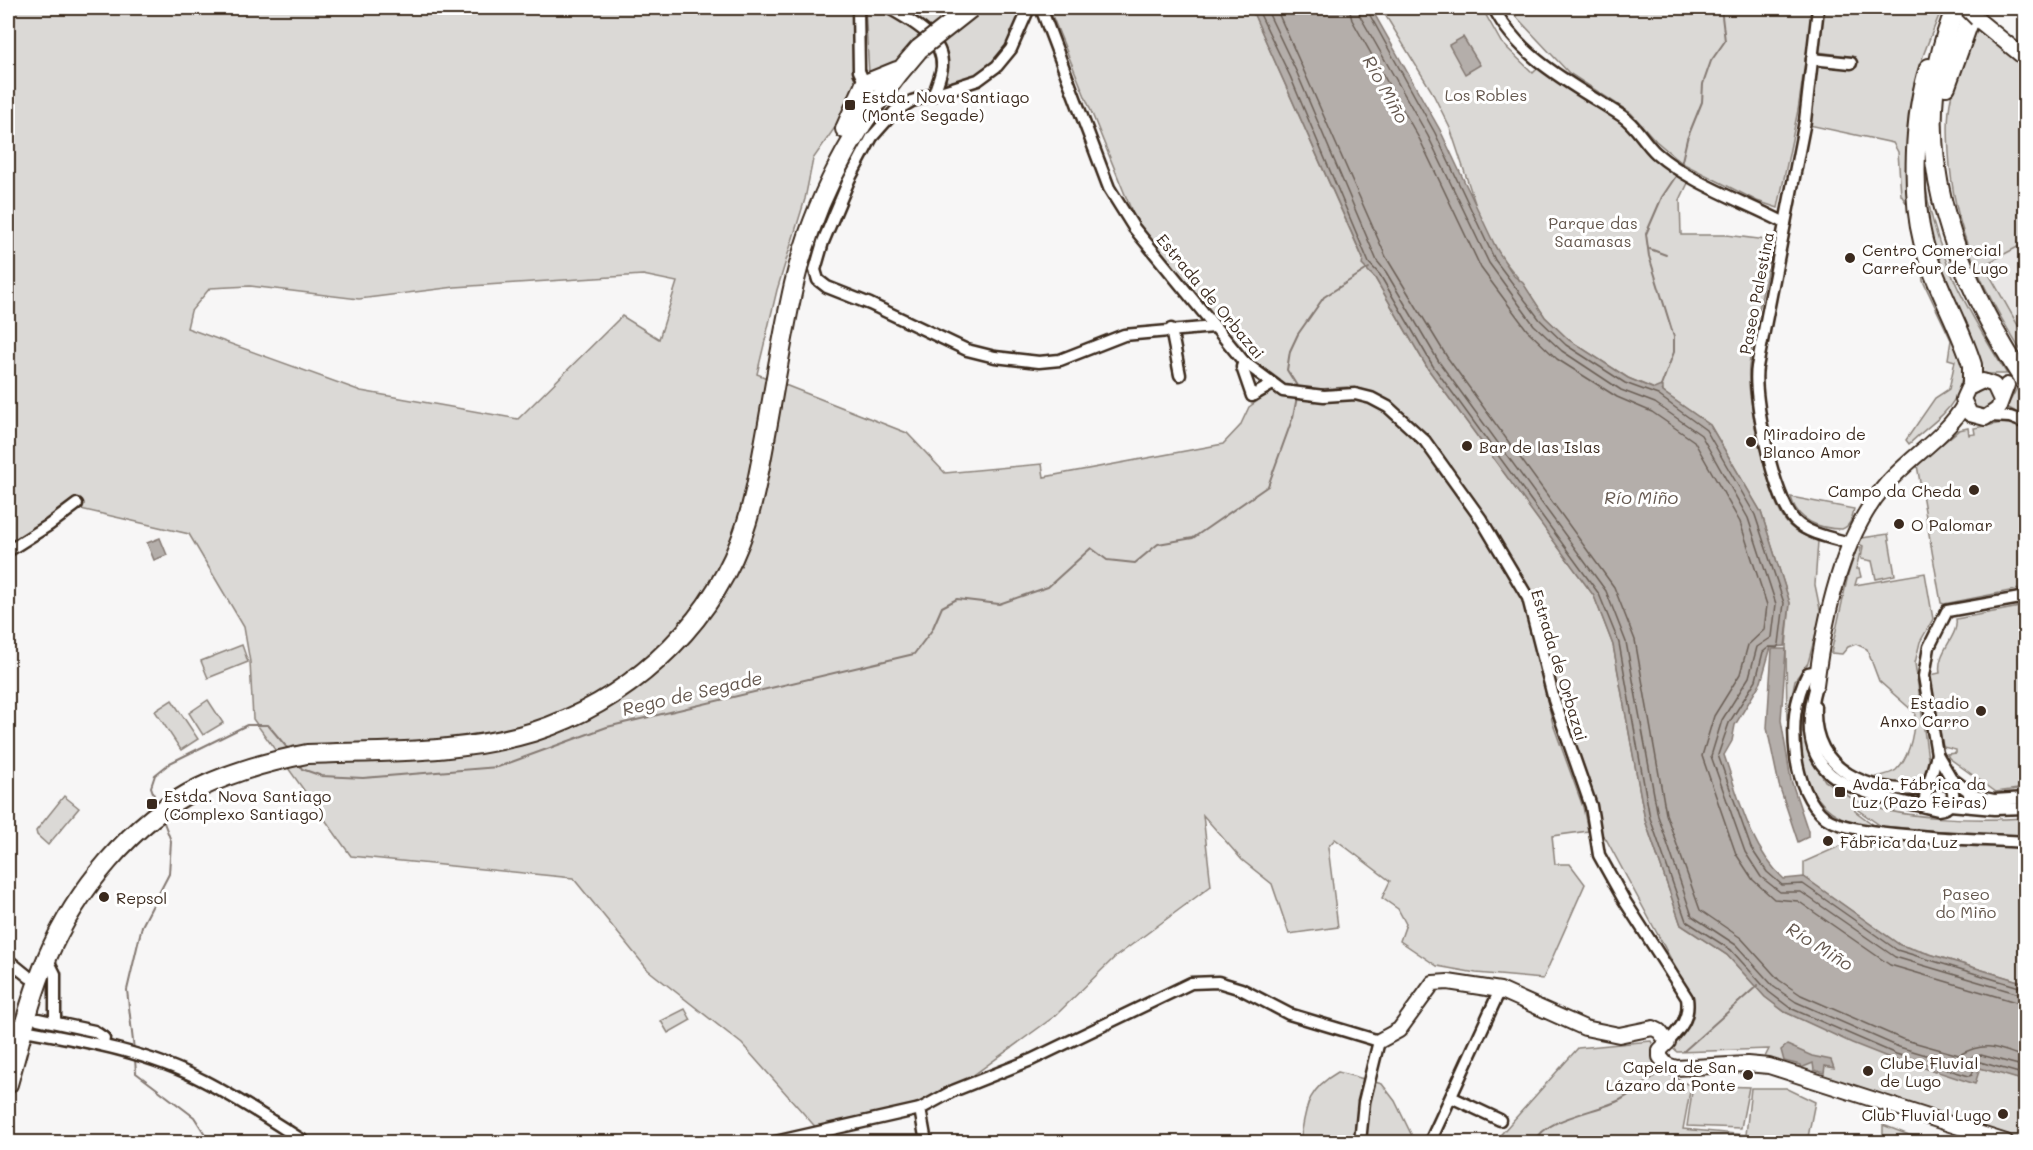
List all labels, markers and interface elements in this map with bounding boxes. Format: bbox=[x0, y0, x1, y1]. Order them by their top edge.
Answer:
water label: Río Miño bbox=[1358, 51, 1415, 128]
park label: Los Robles bbox=[1445, 84, 1527, 105]
place label: Estda. Nova Santiago (Monte Segade) bbox=[862, 86, 1029, 125]
marker: Estda. Nova Santiago (Monte Segade) bbox=[843, 98, 857, 112]
park label: Parque das Saamasas bbox=[1548, 212, 1638, 251]
street label: Estrada de Orbazai bbox=[1152, 229, 1270, 363]
street label: Paseo Palestina bbox=[1734, 230, 1778, 356]
place label: Centro Comercial Carrefour de Lugo bbox=[1862, 239, 2008, 278]
marker: Centro Comercial Carrefour de Lugo bbox=[1843, 251, 1857, 265]
place label: Miradoiro de Blanco Amor bbox=[1763, 423, 1866, 462]
marker: Miradoiro de Blanco Amor bbox=[1744, 435, 1758, 449]
place label: Bar de las Islas bbox=[1479, 436, 1601, 457]
marker: Bar de las Islas bbox=[1460, 439, 1474, 453]
place label: Campo da Cheda bbox=[1828, 480, 1962, 501]
marker: Campo da Cheda bbox=[1967, 483, 1981, 497]
water label: Río Miño bbox=[1604, 485, 1678, 509]
place label: O Palomar bbox=[1911, 514, 1993, 535]
marker: O Palomar bbox=[1892, 517, 1906, 531]
street label: Estrada de Orbazai bbox=[1527, 587, 1593, 743]
water label: Rego de Segade bbox=[619, 665, 765, 721]
place label: Estadio Anxo Carro bbox=[1879, 692, 1969, 731]
marker: Estadio Anxo Carro bbox=[1974, 704, 1988, 718]
place label: Avda. Fábrica da Luz (Pazo Feiras) bbox=[1852, 773, 1987, 812]
place label: Estda. Nova Santiago (Complexo Santiago) bbox=[164, 785, 331, 824]
marker: Avda. Fábrica da Luz (Pazo Feiras) bbox=[1833, 785, 1847, 799]
marker: Estda. Nova Santiago (Complexo Santiago) bbox=[145, 797, 159, 811]
place label: Fábrica da Luz bbox=[1840, 831, 1958, 852]
marker: Fábrica da Luz bbox=[1821, 834, 1835, 848]
park label: Paseo do Miño bbox=[1936, 883, 1996, 922]
place label: Repsol bbox=[116, 887, 167, 908]
marker: Repsol bbox=[97, 890, 111, 904]
water label: Río Miño bbox=[1782, 916, 1858, 976]
place label: Clube Fluvial de Lugo bbox=[1880, 1052, 1978, 1091]
place label: Capela de San Lázaro da Ponte bbox=[1606, 1056, 1736, 1095]
marker: Clube Fluvial de Lugo bbox=[1861, 1064, 1875, 1078]
marker: Capela de San Lázaro da Ponte bbox=[1741, 1068, 1755, 1082]
place label: Club Fluvial Lugo bbox=[1861, 1104, 1991, 1125]
marker: Club Fluvial Lugo bbox=[1996, 1107, 2010, 1121]

